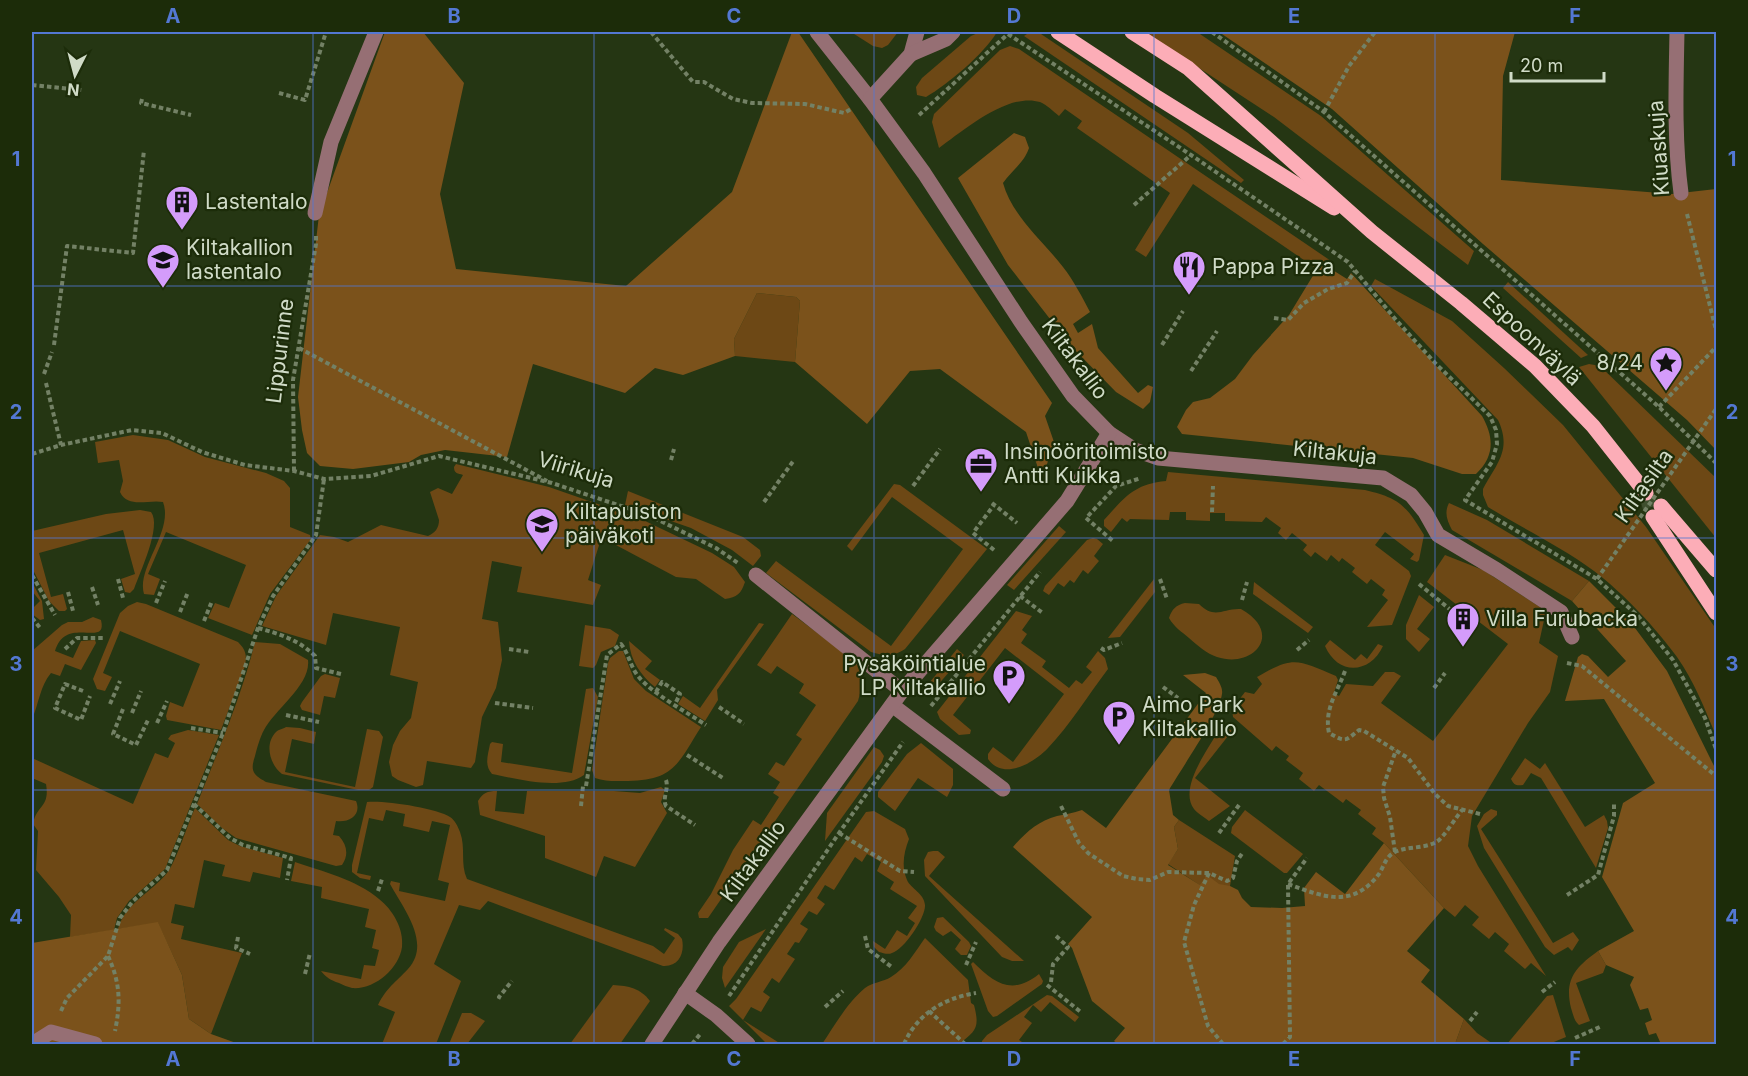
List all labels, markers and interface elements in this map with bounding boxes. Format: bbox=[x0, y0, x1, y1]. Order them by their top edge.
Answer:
text: A bbox=[166, 4, 181, 28]
text: B bbox=[447, 4, 461, 28]
text: C bbox=[727, 4, 741, 28]
text: D bbox=[1007, 4, 1021, 28]
text: E bbox=[1288, 4, 1300, 28]
text: F bbox=[1569, 4, 1581, 28]
north arrow bbox=[45, 45, 105, 105]
scale bar bbox=[1511, 45, 1604, 83]
text: 20 m bbox=[1520, 55, 1563, 76]
text: N bbox=[66, 79, 81, 101]
street label: Kiuaskuja bbox=[1643, 99, 1674, 197]
text: 1 bbox=[12, 147, 20, 171]
text: 1 bbox=[1728, 147, 1736, 171]
building icon: Lastentalo bbox=[164, 184, 200, 231]
place label: Lastentalo bbox=[205, 189, 308, 214]
place label: Kiltakallion lastentalo bbox=[186, 235, 293, 284]
school or university icon: Kiltakallion lastentalo bbox=[145, 242, 181, 289]
restaurant icon: Pappa Pizza bbox=[1171, 249, 1207, 296]
place label: Pappa Pizza bbox=[1212, 254, 1334, 279]
street label: Espoonväylä bbox=[1478, 287, 1587, 391]
street label: Lippurinne bbox=[261, 297, 298, 405]
street label: Kiltakallio bbox=[1037, 313, 1114, 404]
place icon: 8/24 bbox=[1648, 345, 1684, 392]
place label: 8/24 bbox=[1596, 350, 1643, 375]
text: 2 bbox=[10, 400, 22, 424]
text: 2 bbox=[1726, 400, 1738, 424]
street label: Kiltakuja bbox=[1292, 436, 1378, 469]
place label: Insinööritoimisto Antti Kuikka bbox=[1004, 439, 1167, 488]
street label: Kiltasilta bbox=[1609, 444, 1678, 527]
street label: Viirikuja bbox=[535, 446, 617, 493]
office icon: Insinööritoimisto Antti Kuikka bbox=[963, 446, 999, 493]
place label: Kiltapuiston päiväkoti bbox=[565, 499, 682, 548]
school or university icon: Kiltapuiston päiväkoti bbox=[524, 506, 560, 553]
building icon: Villa Furubacka bbox=[1445, 601, 1481, 648]
place label: Villa Furubacka bbox=[1486, 606, 1638, 631]
place label: Pysäköintialue LP Kiltakallio bbox=[843, 651, 986, 700]
text: 3 bbox=[10, 652, 22, 676]
text: 3 bbox=[1726, 652, 1738, 676]
parking icon: Pysäköintialue LP Kiltakallio bbox=[991, 658, 1027, 705]
place label: Aimo Park Kiltakallio bbox=[1142, 692, 1244, 741]
parking icon: Aimo Park Kiltakallio bbox=[1101, 699, 1137, 746]
street label: Kiltakallio bbox=[715, 815, 791, 906]
text: 4 bbox=[9, 905, 23, 929]
text: 4 bbox=[1725, 905, 1739, 929]
text: A bbox=[166, 1047, 181, 1071]
text: B bbox=[447, 1047, 461, 1071]
text: C bbox=[727, 1047, 741, 1071]
text: D bbox=[1007, 1047, 1021, 1071]
text: E bbox=[1288, 1047, 1300, 1071]
text: F bbox=[1569, 1047, 1581, 1071]

